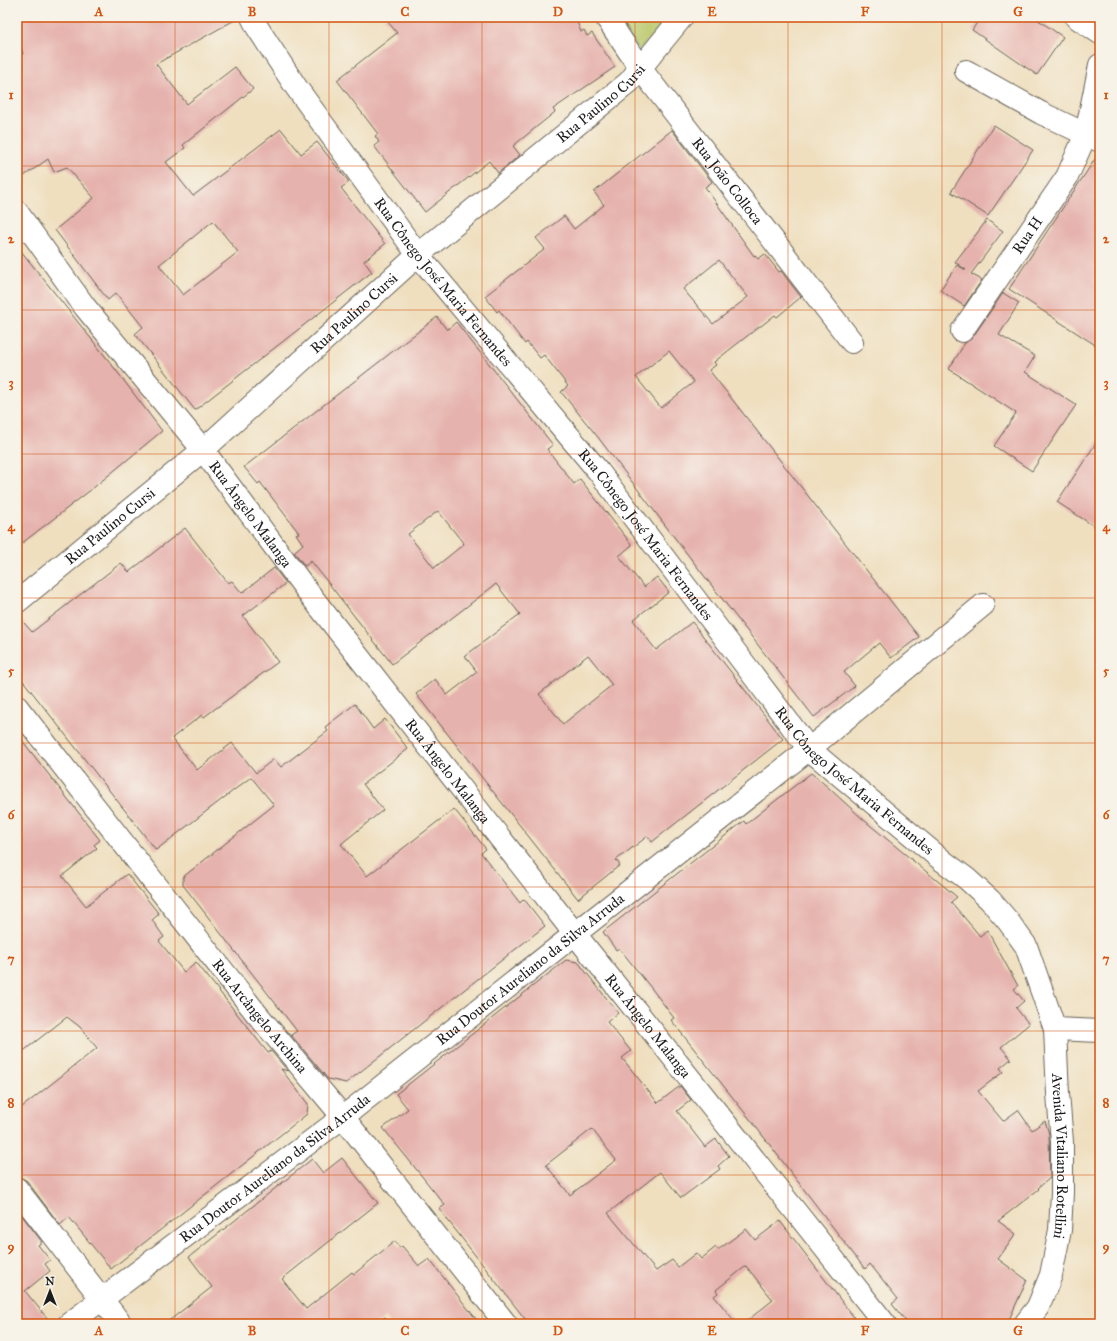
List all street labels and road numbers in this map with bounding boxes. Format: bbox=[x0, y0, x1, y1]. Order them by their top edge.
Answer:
street label: Rua Paulino Cursi bbox=[553, 61, 649, 147]
street label: Rua João Colloca bbox=[688, 134, 767, 228]
street label: Rua Cônego José Maria Fernandes bbox=[370, 194, 516, 370]
street label: Rua H bbox=[1008, 213, 1046, 257]
street label: Rua Paulino Cursi bbox=[307, 269, 401, 357]
street label: Rua Cônego José Maria Fernandes bbox=[575, 445, 717, 624]
street label: Rua Ângelo Malanga bbox=[205, 457, 296, 572]
street label: Rua Paulino Cursi bbox=[61, 484, 159, 568]
street label: Rua Cônego José Maria Fernandes bbox=[771, 703, 937, 859]
street label: Rua Ângelo Malanga bbox=[401, 715, 495, 828]
street label: Rua Doutor Aureliano da Silva Arruda bbox=[433, 889, 628, 1049]
street label: Rua Arcângelo Archina bbox=[208, 955, 312, 1077]
street label: Rua Ângelo Malanga bbox=[601, 970, 695, 1082]
street label: Avenida Vitaliano Rotellini bbox=[1048, 1072, 1071, 1241]
street label: Rua Doutor Aureliano da Silva Arruda bbox=[176, 1090, 374, 1246]

